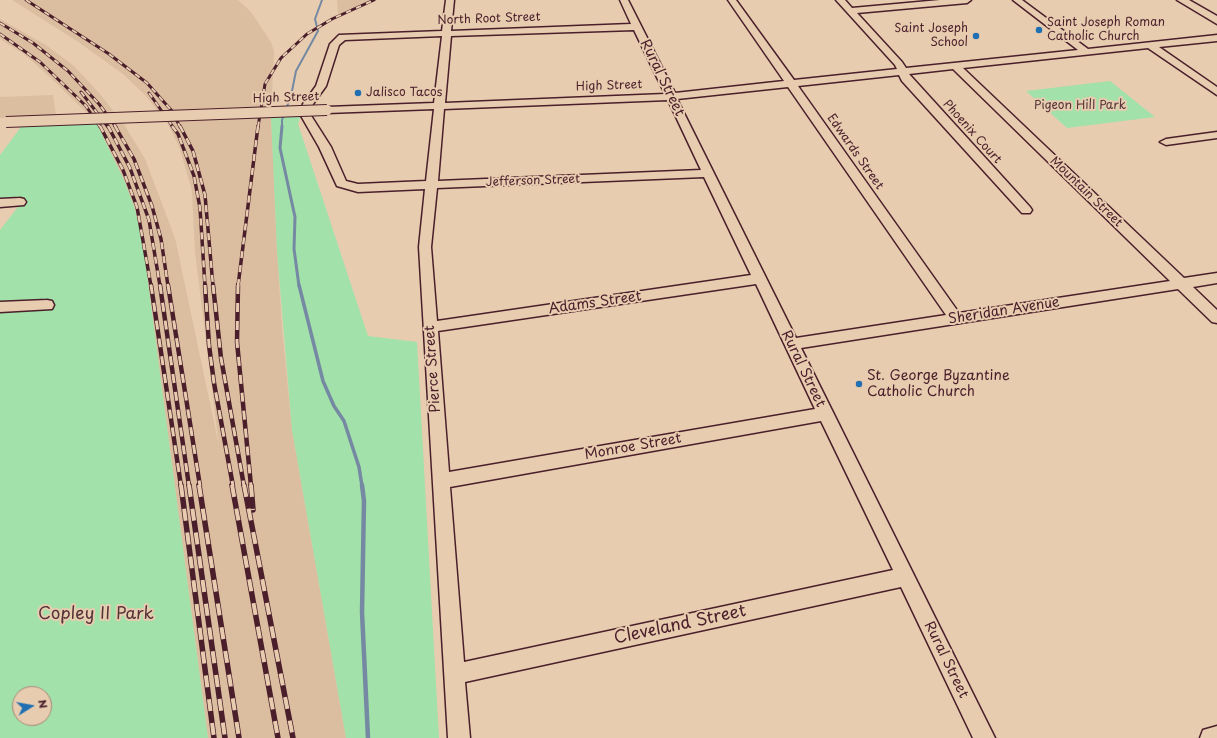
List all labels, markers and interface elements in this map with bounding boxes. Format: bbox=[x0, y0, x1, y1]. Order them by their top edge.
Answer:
street label: North Root Street bbox=[437, 10, 541, 28]
place label: Saint Joseph Roman Catholic Church bbox=[1047, 16, 1165, 44]
place label: Saint Joseph School bbox=[894, 22, 968, 50]
marker: Saint Joseph Roman Catholic Church bbox=[1034, 25, 1044, 35]
marker: Saint Joseph School bbox=[971, 31, 981, 41]
street label: Rural Street bbox=[636, 37, 688, 119]
street label: High Street bbox=[576, 78, 642, 94]
place label: Jalisco Tacos bbox=[366, 86, 442, 100]
marker: Jalisco Tacos bbox=[353, 88, 363, 98]
street label: High Street bbox=[253, 90, 319, 106]
street label: Phoenix Court bbox=[940, 97, 1004, 167]
park label: Pigeon Hill Park bbox=[1034, 99, 1126, 113]
street label: Edwards Street bbox=[824, 112, 886, 192]
street label: Mountain Street bbox=[1047, 154, 1125, 230]
street label: Jefferson Street bbox=[486, 172, 580, 190]
street label: Adams Street bbox=[547, 288, 643, 318]
street label: Sheridan Avenue bbox=[947, 294, 1061, 328]
street label: Pierce Street bbox=[422, 325, 444, 413]
street label: Rural Street bbox=[777, 328, 829, 410]
place label: St. George Byzantine Catholic Church bbox=[867, 368, 1010, 400]
marker: St. George Byzantine Catholic Church bbox=[854, 379, 864, 389]
street label: Monroe Street bbox=[583, 430, 683, 464]
street label: Cleveland Street bbox=[612, 601, 748, 649]
park label: Copley II Park bbox=[38, 604, 154, 624]
street label: Rural Street bbox=[920, 619, 972, 701]
north arrow bbox=[12, 686, 52, 726]
text: N bbox=[34, 698, 52, 710]

